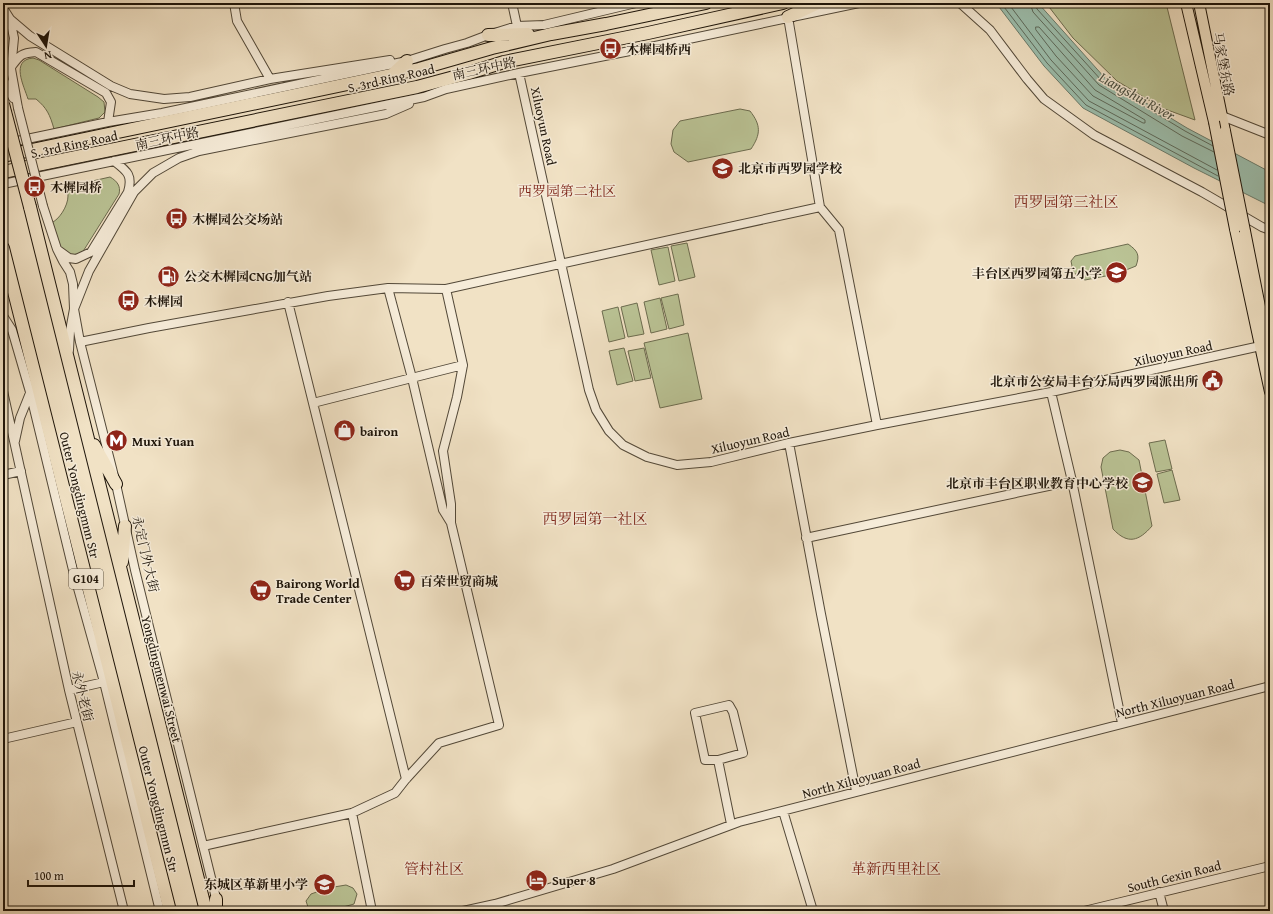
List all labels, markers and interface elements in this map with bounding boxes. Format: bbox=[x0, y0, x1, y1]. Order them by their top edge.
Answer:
north arrow bbox=[26, 26, 66, 66]
street label: 马家堡东路 bbox=[1208, 30, 1239, 98]
bus stop icon: 木樨园桥西 bbox=[597, 36, 623, 62]
place label: 木樨园桥西 bbox=[626, 40, 691, 59]
text: N bbox=[42, 47, 53, 65]
street label: 南三环中路 bbox=[450, 52, 518, 85]
street label: S. 3rd Ring Road bbox=[346, 59, 436, 98]
water label: Liangshui River bbox=[1095, 66, 1179, 125]
street label: Xiluoyun Road bbox=[526, 85, 561, 167]
street label: 南三环中路 bbox=[133, 122, 201, 155]
street label: S. 3rd Ring Road bbox=[29, 126, 119, 163]
school or university icon: 北京市西罗园学校 bbox=[710, 155, 736, 181]
place label: 北京市西罗园学校 bbox=[738, 159, 842, 178]
bus stop icon: 木樨园桥 bbox=[22, 174, 48, 200]
place label: 木樨园桥 bbox=[50, 178, 102, 197]
district label: 西罗园第二社区 bbox=[518, 181, 616, 201]
district label: 西罗园第三社区 bbox=[1013, 191, 1119, 212]
bus stop icon: 木樨园公交场站 bbox=[164, 206, 190, 232]
place label: 木樨园公交场站 bbox=[192, 210, 283, 229]
school or university icon: 丰台区西罗园第五小学 bbox=[1104, 260, 1130, 286]
fuel station icon: 公交木樨园CNG加气站 bbox=[155, 263, 181, 289]
place label: 丰台区西罗园第五小学 bbox=[972, 264, 1102, 283]
place label: 公交木樨园CNG加气站 bbox=[184, 267, 312, 286]
bus stop icon: 木樨园 bbox=[116, 288, 142, 314]
place label: 木樨园 bbox=[144, 292, 183, 311]
street label: Xiluoyun Road bbox=[1132, 336, 1214, 371]
public building icon: 北京市公安局丰台分局西罗园派出所 bbox=[1200, 368, 1226, 394]
place label: 北京市公安局丰台分局西罗园派出所 bbox=[990, 372, 1199, 391]
shop icon: bairon bbox=[331, 418, 357, 444]
place label: bairon bbox=[360, 422, 399, 441]
street label: Xiluoyun Road bbox=[709, 422, 791, 459]
metro station icon: Muxi Yuan bbox=[103, 428, 129, 454]
street label: Outer Yongdingmnn Str bbox=[55, 430, 105, 561]
place label: Muxi Yuan bbox=[132, 432, 195, 451]
school or university icon: 北京市丰台区职业教育中心学校 bbox=[1130, 470, 1156, 496]
place label: 北京市丰台区职业教育中心学校 bbox=[946, 474, 1128, 493]
district label: 西罗园第一社区 bbox=[542, 508, 648, 529]
street label: 永定门外大街 bbox=[127, 514, 164, 594]
supermarket icon: 百荣世贸商城 bbox=[391, 568, 417, 594]
road number: G104 bbox=[69, 569, 103, 589]
place label: 百荣世贸商城 bbox=[420, 572, 498, 591]
place label: Bairong World Trade Center bbox=[276, 574, 360, 608]
supermarket icon: Bairong World Trade Center bbox=[248, 577, 274, 603]
street label: Yongdingmenwai Street bbox=[137, 614, 187, 745]
street label: 永外老街 bbox=[67, 669, 98, 724]
street label: North Xiluoyuan Road bbox=[1114, 675, 1236, 722]
street label: Outer Yongdingmnn Str bbox=[134, 744, 184, 875]
street label: North Xiluoyuan Road bbox=[800, 754, 922, 803]
street label: South Gexin Road bbox=[1125, 856, 1223, 897]
district label: 管村社区 bbox=[404, 858, 464, 879]
district label: 革新西里社区 bbox=[851, 858, 941, 879]
scale bar bbox=[28, 862, 134, 888]
text: 100 m bbox=[34, 867, 64, 884]
hotel icon: Super 8 bbox=[523, 867, 549, 893]
school or university icon: 东城区革新里小学 bbox=[311, 871, 337, 897]
place label: Super 8 bbox=[552, 871, 596, 890]
place label: 东城区革新里小学 bbox=[204, 875, 308, 894]

